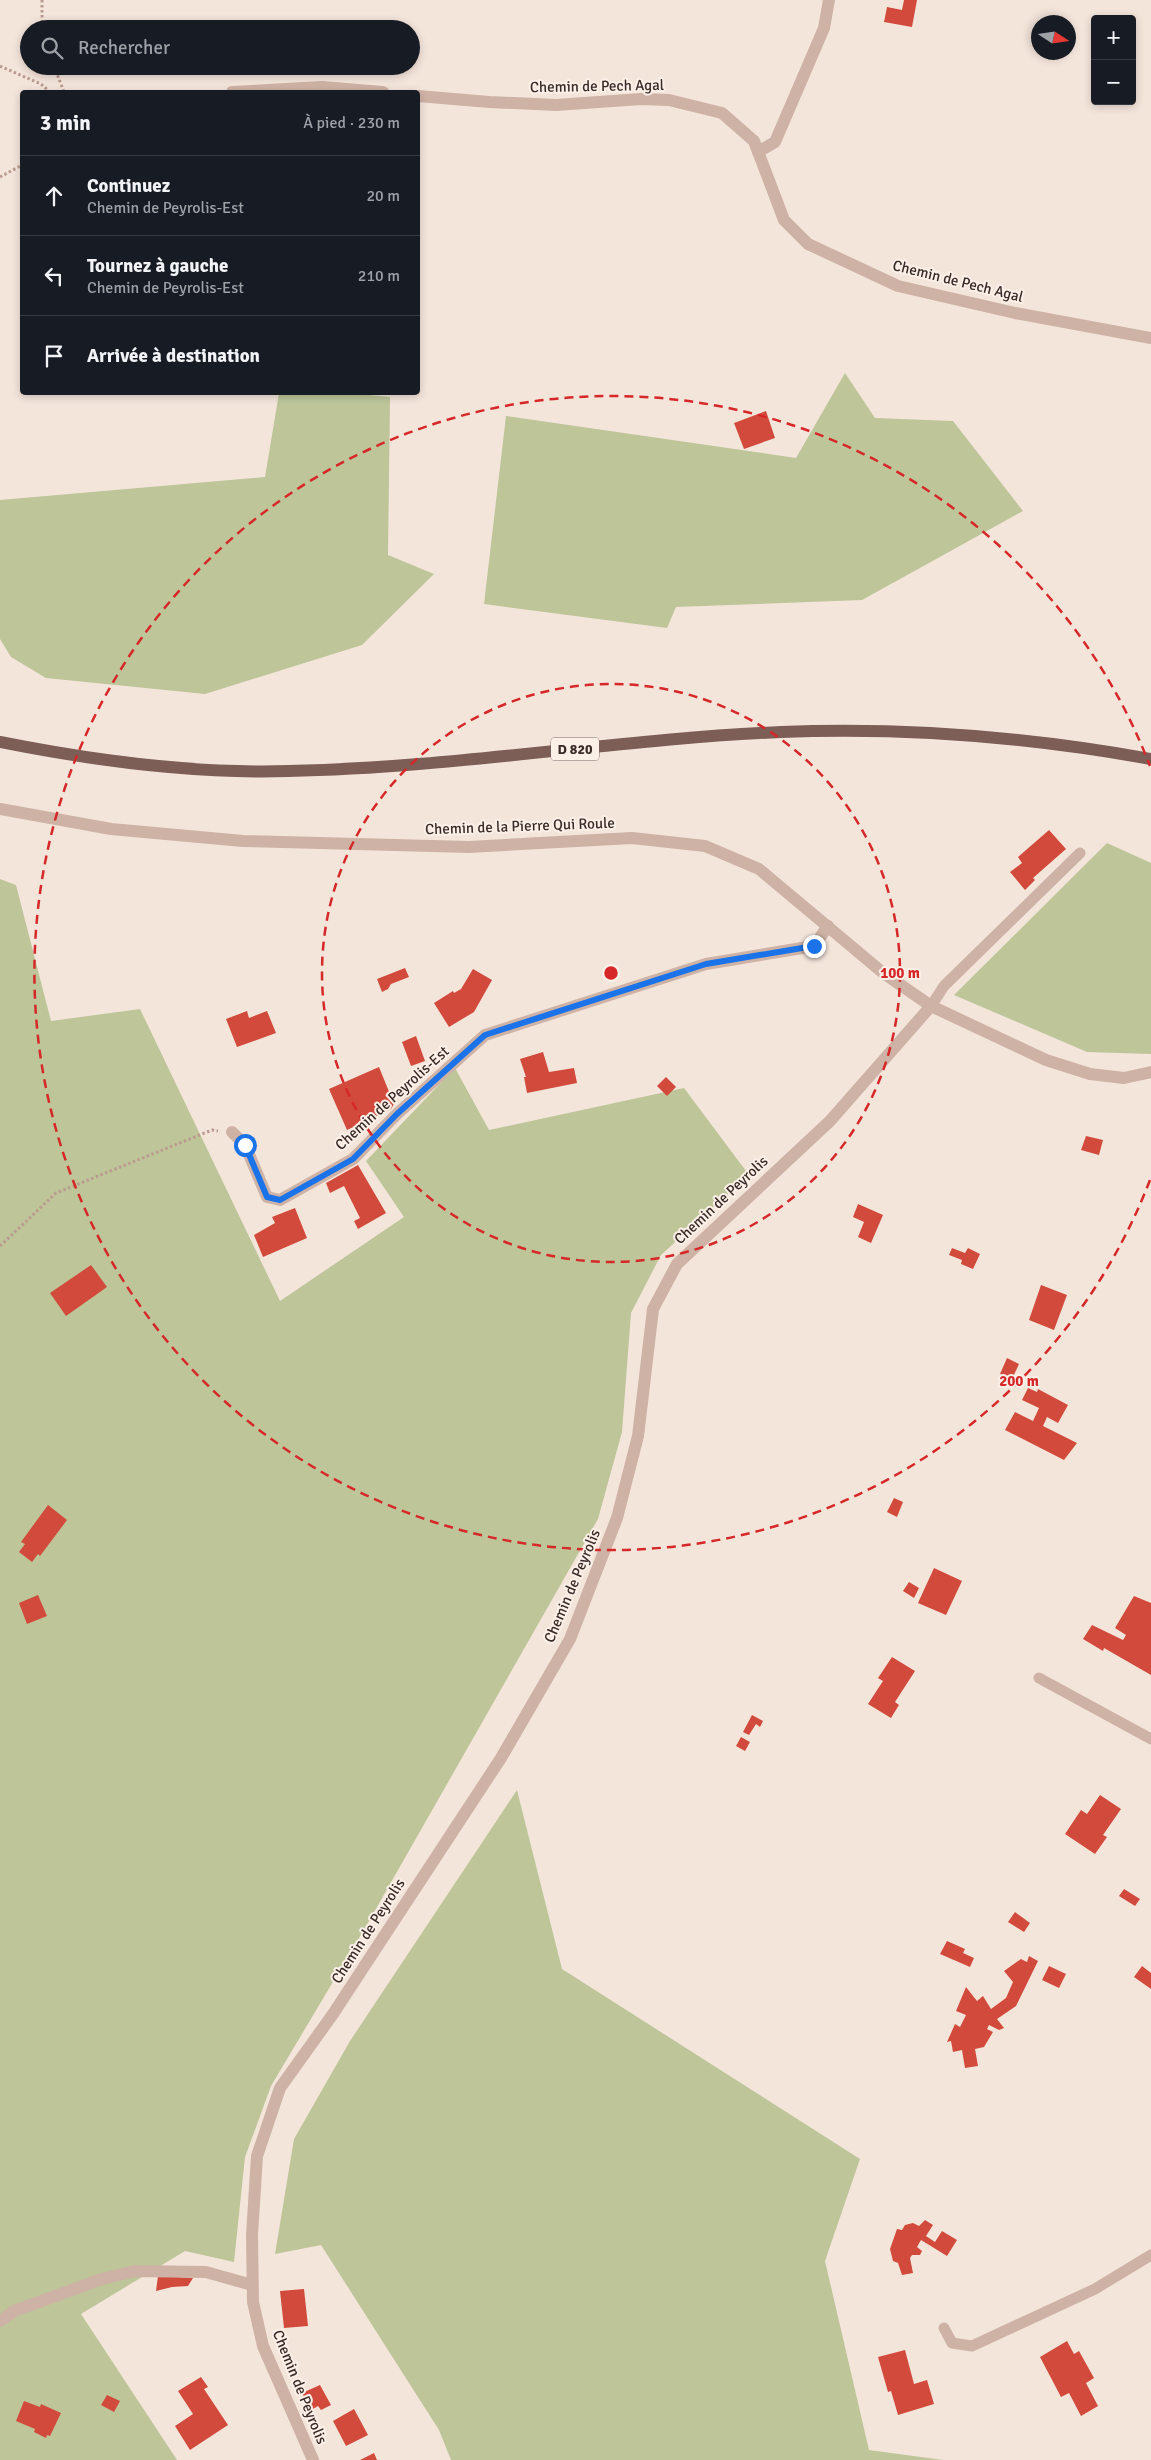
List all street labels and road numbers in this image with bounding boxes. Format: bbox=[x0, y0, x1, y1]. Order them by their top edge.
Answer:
street label: Chemin de Pech Agal bbox=[530, 76, 664, 96]
street label: Chemin de Pech Agal bbox=[891, 256, 1025, 306]
road number: D 820 bbox=[551, 738, 599, 761]
street label: Chemin de la Pierre Qui Roule bbox=[425, 814, 615, 838]
street label: Chemin de Peyrolis-Est bbox=[331, 1042, 453, 1154]
street label: Chemin de Peyrolis bbox=[670, 1152, 772, 1248]
street label: Chemin de Peyrolis bbox=[540, 1526, 604, 1645]
street label: Chemin de Peyrolis bbox=[327, 1875, 409, 1987]
street label: Chemin de Peyrolis bbox=[269, 2327, 331, 2447]

